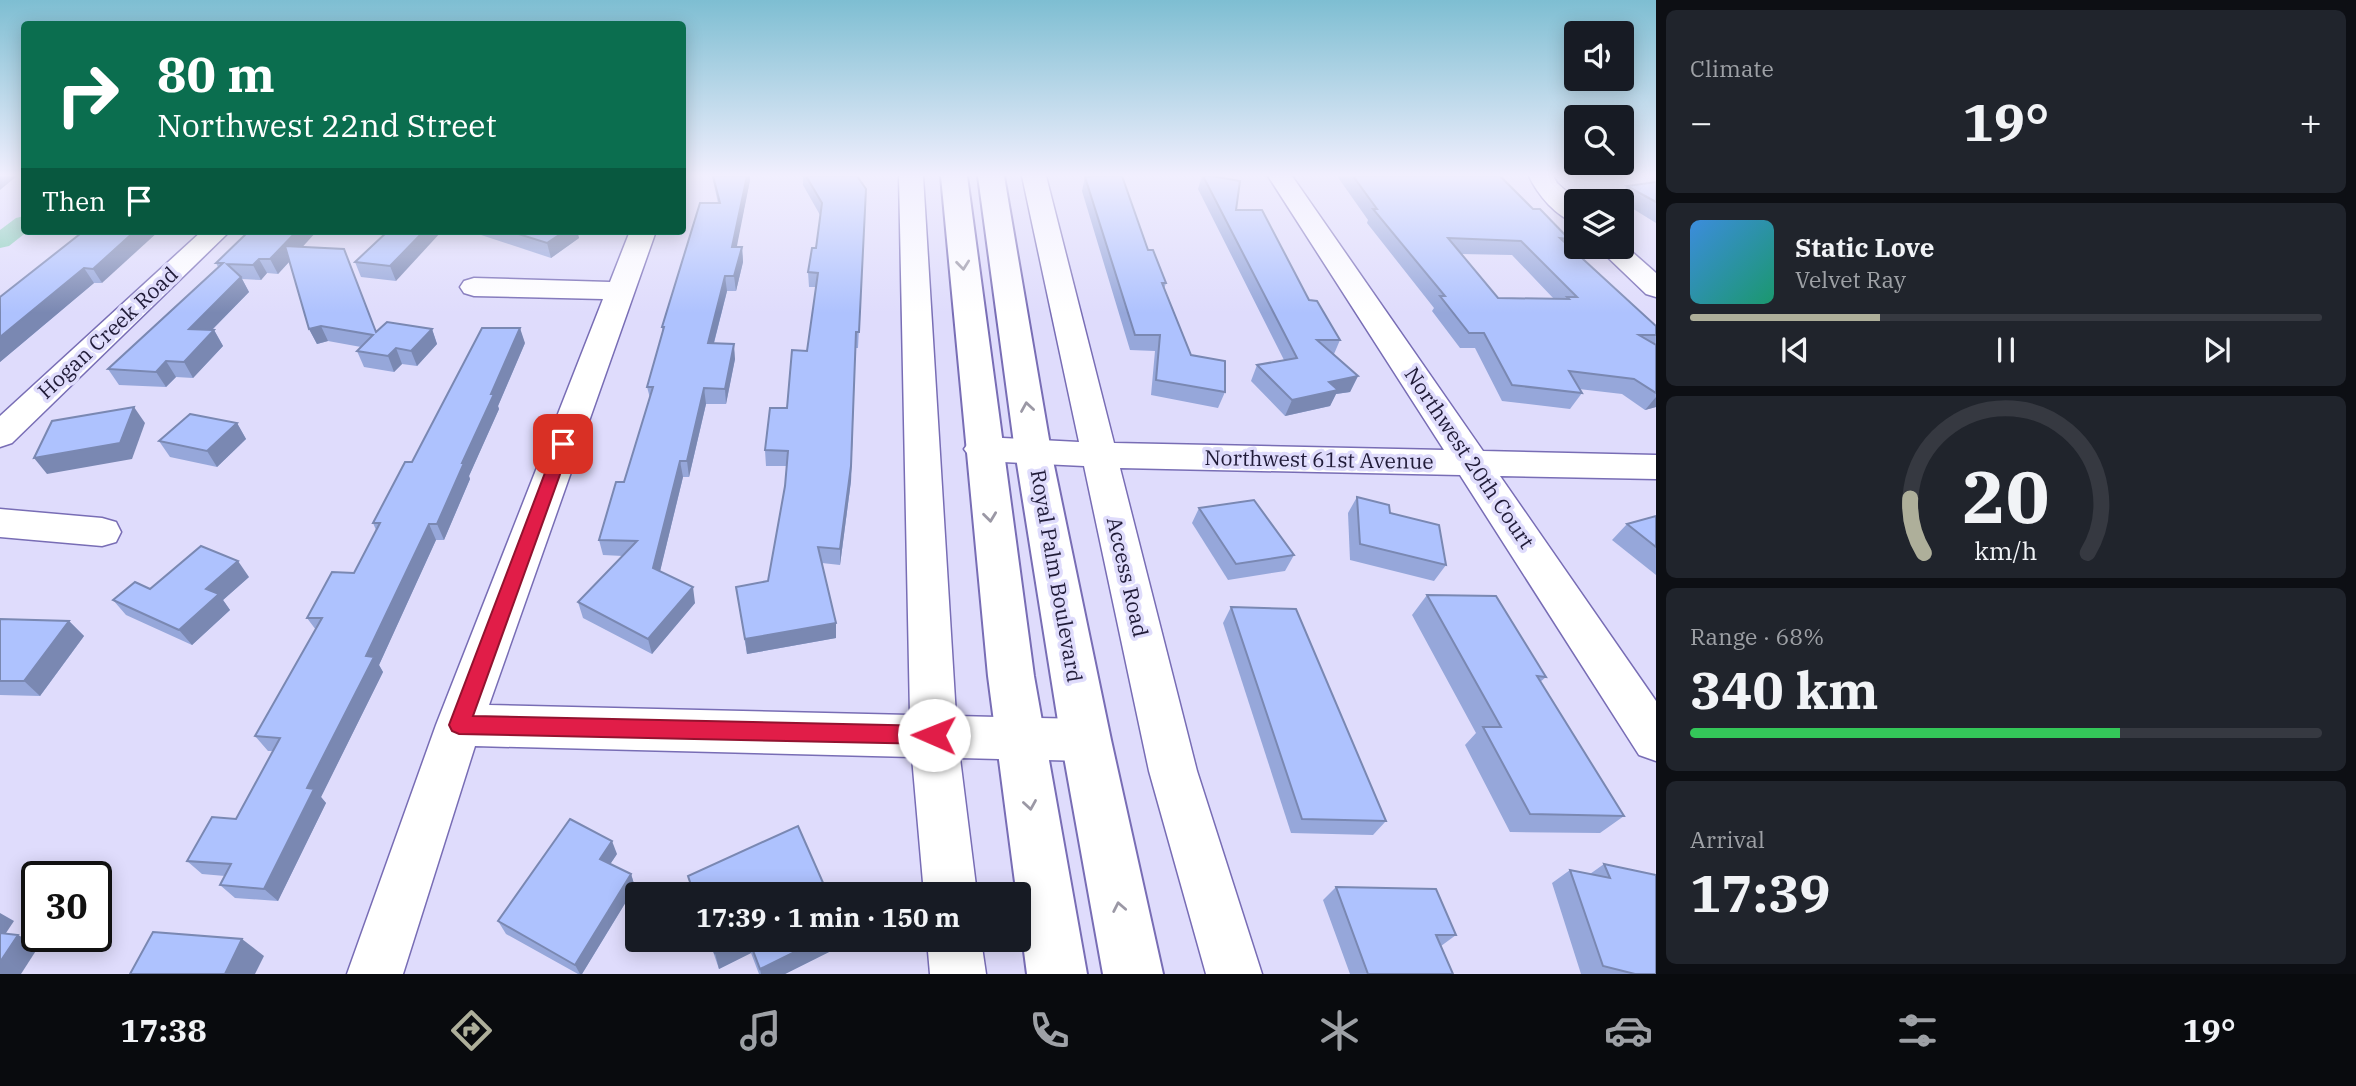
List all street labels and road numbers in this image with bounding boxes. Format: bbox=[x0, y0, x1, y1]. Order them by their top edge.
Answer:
street label: Hogan Creek Road bbox=[31, 260, 184, 405]
street label: Northwest 20th Court bbox=[1399, 361, 1541, 554]
street label: Northwest 61st Avenue bbox=[1204, 443, 1434, 475]
street label: Royal Palm Boulevard bbox=[1024, 467, 1090, 685]
street label: Access Road bbox=[1101, 514, 1155, 640]

